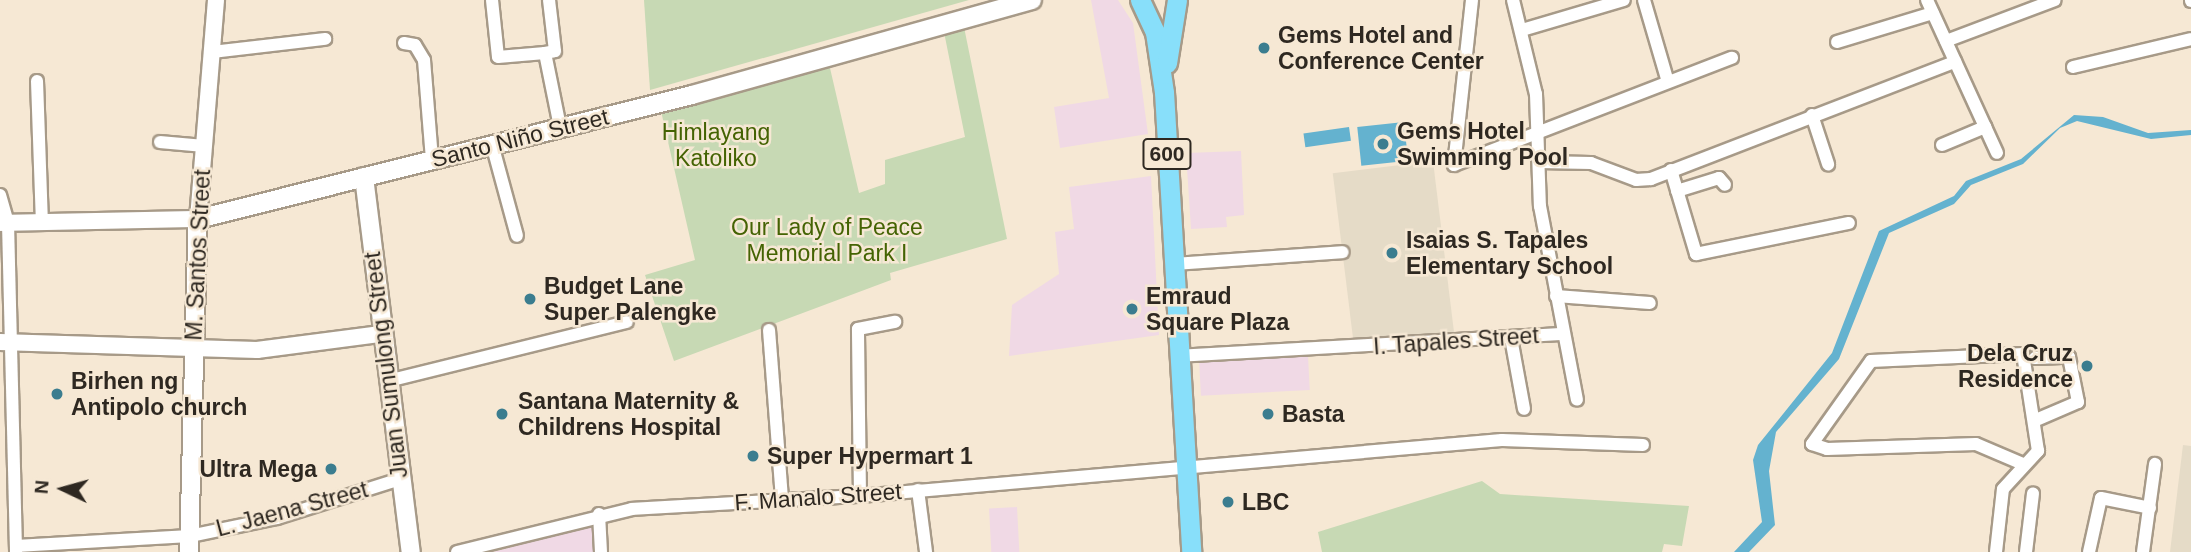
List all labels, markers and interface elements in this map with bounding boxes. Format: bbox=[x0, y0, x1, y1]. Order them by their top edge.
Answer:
place label: Gems Hotel and Conference Center bbox=[1278, 21, 1484, 75]
marker: Gems Hotel and Conference Center bbox=[1256, 40, 1272, 56]
street label: Santo Niño Street bbox=[429, 103, 611, 173]
place label: Gems Hotel Swimming Pool bbox=[1397, 117, 1568, 171]
park label: Himlayang Katoliko bbox=[662, 118, 770, 172]
road number: 600 bbox=[1141, 136, 1193, 172]
marker: Gems Hotel Swimming Pool bbox=[1375, 136, 1391, 152]
street label: M. Santos Street bbox=[180, 169, 216, 341]
park label: Our Lady of Peace Memorial Park I bbox=[731, 213, 923, 267]
place label: Isaias S. Tapales Elementary School bbox=[1406, 226, 1613, 280]
marker: Isaias S. Tapales Elementary School bbox=[1384, 245, 1400, 261]
street label: Juan Sumulong Street bbox=[358, 250, 414, 480]
place label: Budget Lane Super Palengke bbox=[544, 272, 717, 326]
place label: Emraud Square Plaza bbox=[1146, 282, 1289, 336]
marker: Budget Lane Super Palengke bbox=[522, 291, 538, 307]
marker: Emraud Square Plaza bbox=[1124, 301, 1140, 317]
street label: I. Tapales Street bbox=[1372, 321, 1540, 361]
place label: Dela Cruz Residence bbox=[1958, 339, 2073, 393]
marker: Dela Cruz Residence bbox=[2079, 358, 2095, 374]
place label: Birhen ng Antipolo church bbox=[71, 367, 247, 421]
marker: Birhen ng Antipolo church bbox=[49, 386, 65, 402]
place label: Santana Maternity & Childrens Hospital bbox=[518, 387, 739, 441]
place label: Basta bbox=[1282, 400, 1345, 428]
marker: Santana Maternity & Childrens Hospital bbox=[492, 404, 512, 424]
marker: Basta bbox=[1260, 406, 1276, 422]
place label: Super Hypermart 1 bbox=[767, 442, 973, 470]
marker: Super Hypermart 1 bbox=[745, 448, 761, 464]
north arrow bbox=[28, 454, 98, 524]
place label: Ultra Mega bbox=[199, 455, 317, 483]
marker: Ultra Mega bbox=[323, 461, 339, 477]
street label: L. Jaena Street bbox=[213, 475, 371, 543]
street label: F. Manalo Street bbox=[734, 477, 902, 517]
text: N bbox=[31, 479, 53, 495]
place label: LBC bbox=[1242, 488, 1289, 516]
marker: LBC bbox=[1220, 494, 1236, 510]

